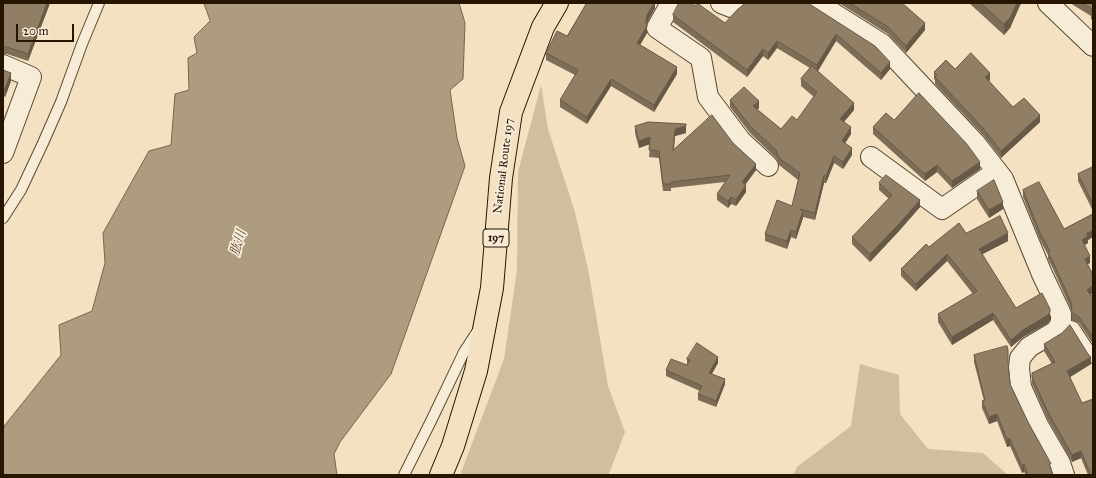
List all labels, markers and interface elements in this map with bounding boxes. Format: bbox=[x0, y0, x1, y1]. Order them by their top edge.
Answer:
scale bar bbox=[18, 16, 76, 42]
text: 20 m bbox=[23, 24, 49, 38]
street label: National Route 197 bbox=[491, 117, 517, 215]
water label: 肱川 bbox=[228, 228, 250, 258]
road number: 197 bbox=[483, 229, 509, 247]

